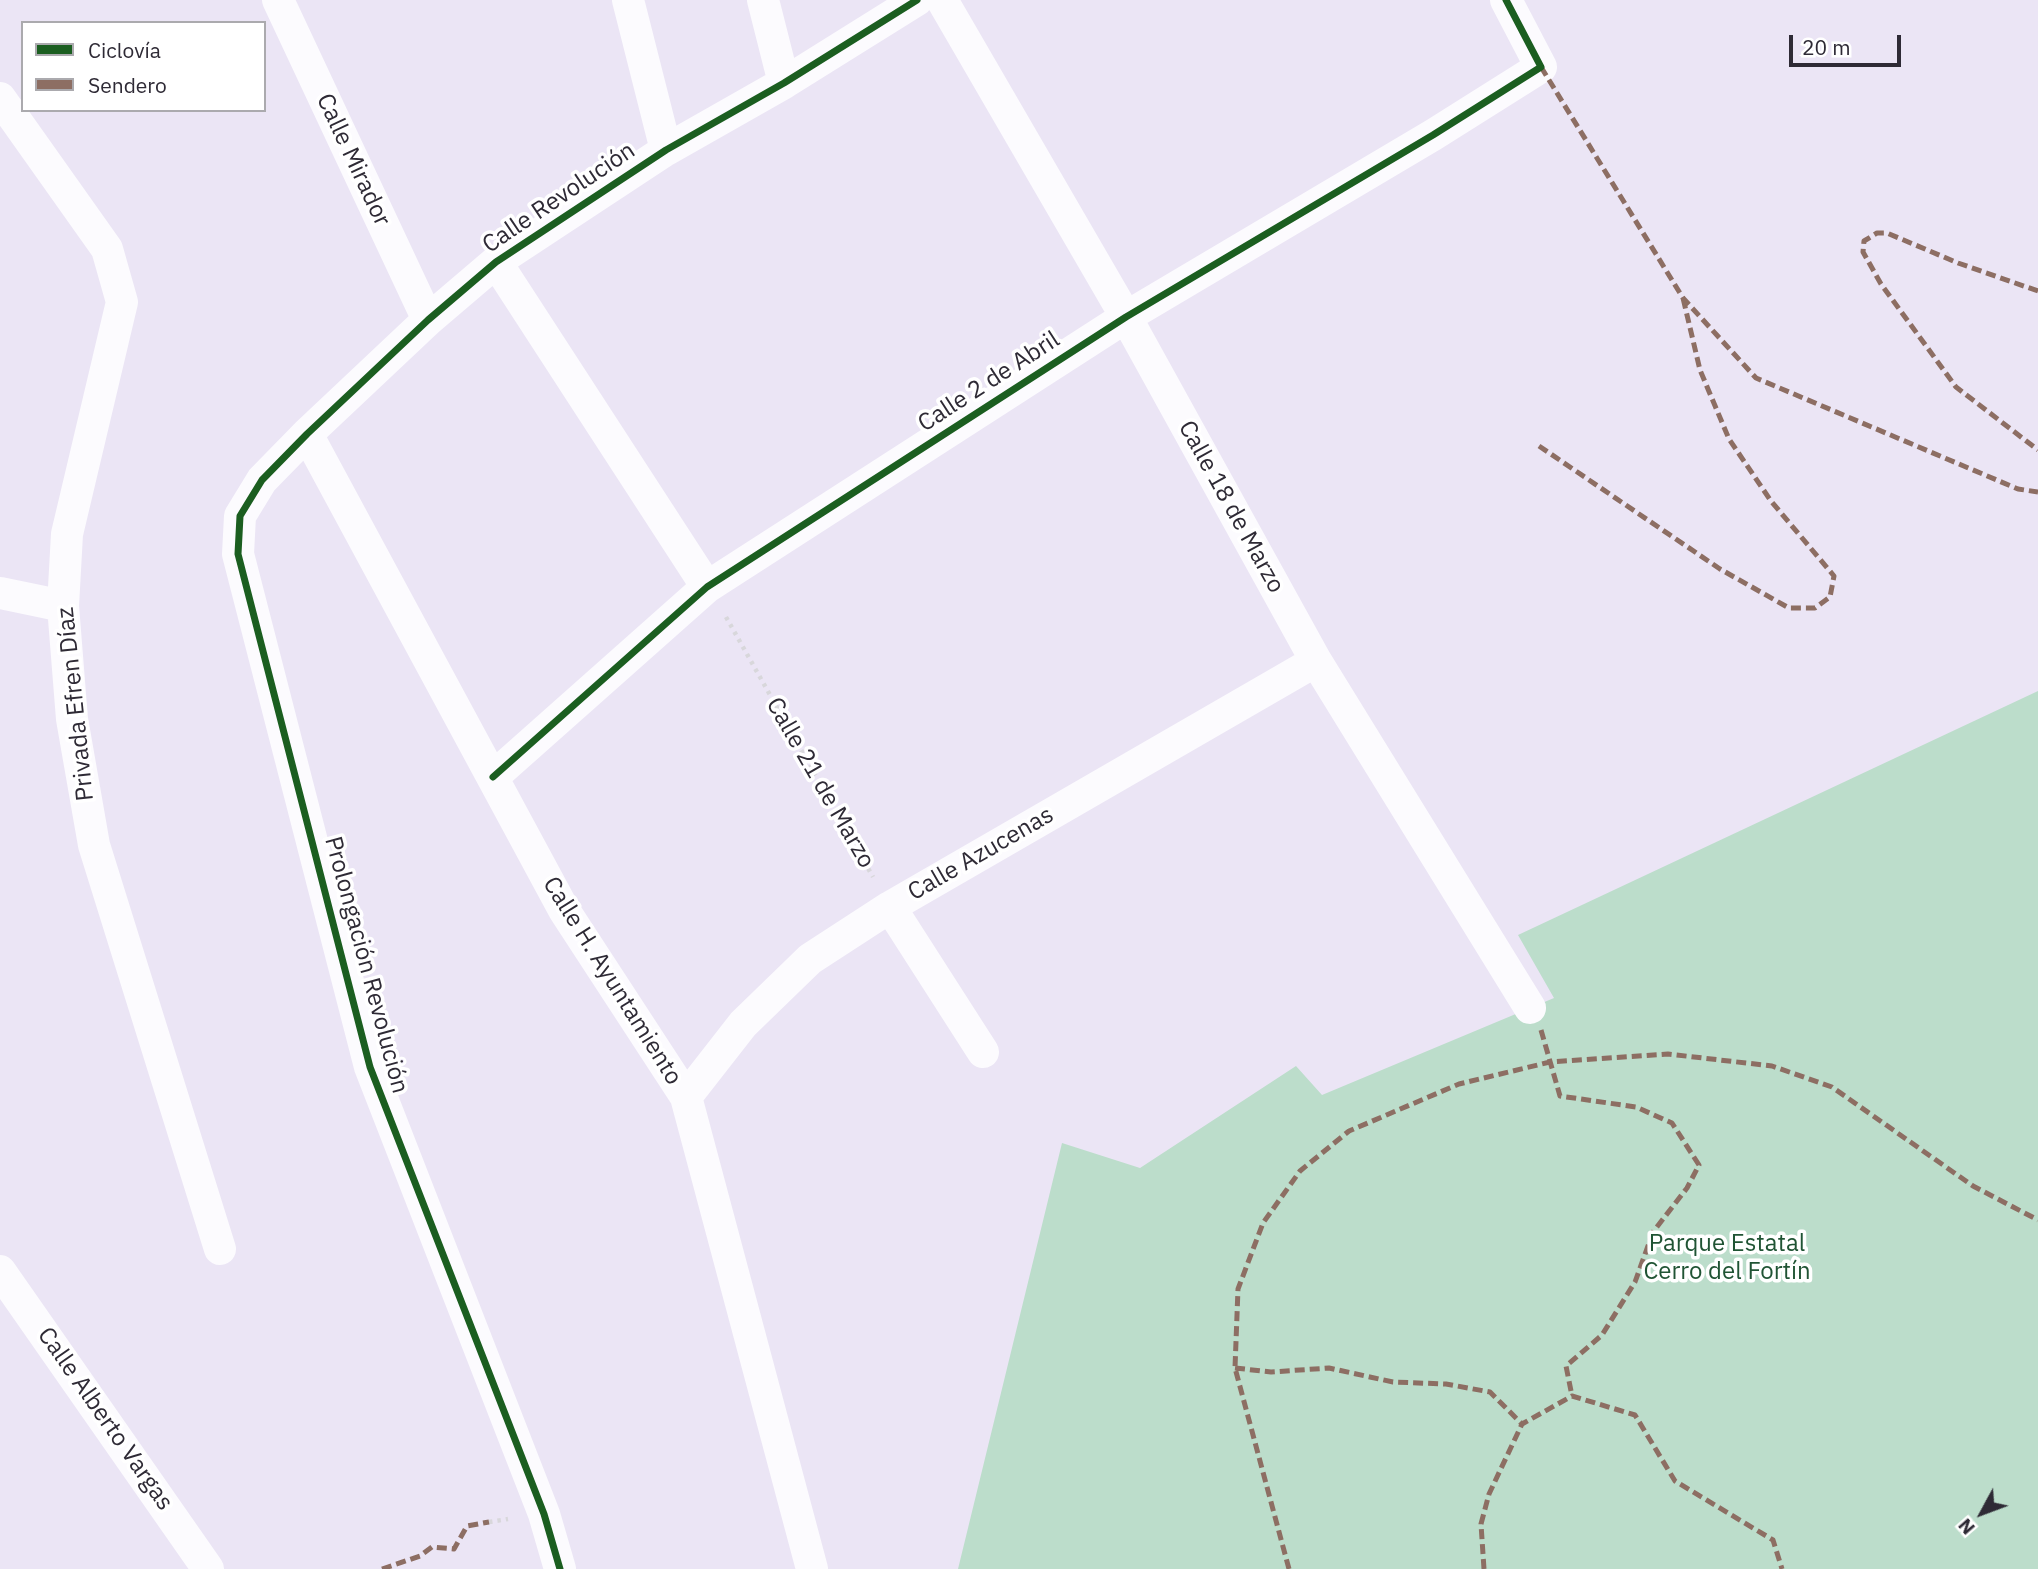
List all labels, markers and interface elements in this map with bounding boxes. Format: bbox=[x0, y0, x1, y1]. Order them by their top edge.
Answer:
legend bbox=[21, 21, 266, 112]
scale bar bbox=[1793, 21, 1905, 65]
text: 20 m bbox=[1802, 33, 1851, 61]
text: Ciclovía bbox=[88, 36, 161, 64]
text: Sendero bbox=[88, 71, 167, 99]
street label: Calle Mirador bbox=[310, 89, 396, 231]
street label: Calle Revolución bbox=[477, 136, 641, 260]
street label: Calle 2 de Abril bbox=[913, 326, 1065, 438]
street label: Calle 18 de Marzo bbox=[1172, 416, 1290, 598]
street label: Privada Efren Díaz bbox=[51, 606, 101, 802]
street label: Calle 21 de Marzo bbox=[759, 693, 881, 873]
street label: Calle Azucenas bbox=[903, 801, 1059, 907]
street label: Prolongación Revolución bbox=[318, 833, 414, 1097]
street label: Calle H. Ayuntamiento bbox=[536, 872, 688, 1090]
park label: Parque Estatal Cerro del Fortín bbox=[1643, 1230, 1811, 1286]
street label: Calle Alberto Vargas bbox=[31, 1322, 179, 1516]
north arrow bbox=[1947, 1478, 2017, 1548]
text: N bbox=[1953, 1514, 1980, 1540]

